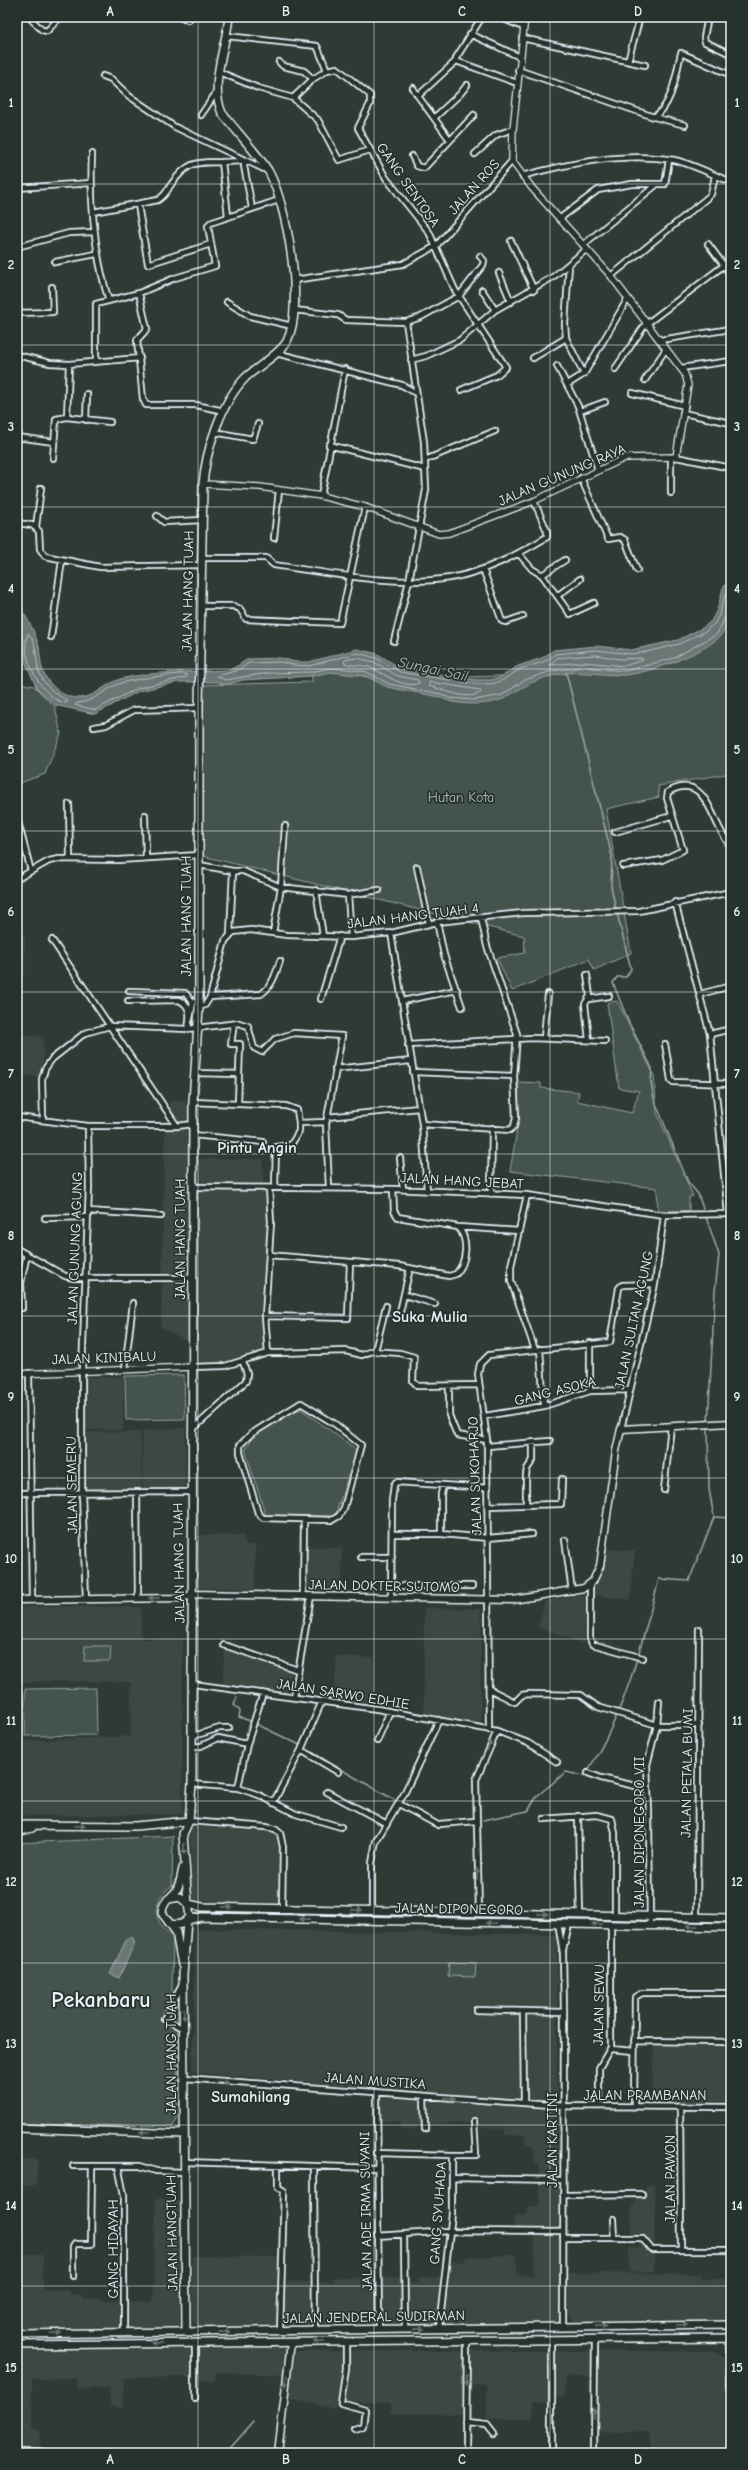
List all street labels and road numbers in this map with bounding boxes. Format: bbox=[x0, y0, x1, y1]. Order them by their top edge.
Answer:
street label: GANG SENTOSA bbox=[373, 140, 443, 230]
street label: JALAN ROS bbox=[445, 156, 503, 218]
street label: JALAN GUNUNG RAYA bbox=[496, 440, 628, 510]
street label: JALAN HANG TUAH bbox=[178, 530, 198, 652]
street label: JALAN HANG TUAH bbox=[178, 856, 195, 976]
street label: JALAN HANG TUAH 4 bbox=[346, 899, 480, 932]
street label: JALAN HANG JEBAT bbox=[400, 1169, 525, 1193]
street label: JALAN GUNUNG AGUNG bbox=[64, 1171, 86, 1325]
street label: JALAN HANG TUAH bbox=[172, 1179, 189, 1299]
street label: JALAN SULTAN AGUNG bbox=[611, 1249, 657, 1391]
street label: JALAN KINIBALU bbox=[51, 1348, 157, 1368]
street label: GANG ASOKA bbox=[513, 1373, 597, 1409]
street label: JALAN SUKOHARJO bbox=[464, 1416, 486, 1536]
street label: JALAN SEMERU bbox=[63, 1436, 81, 1534]
street label: JALAN HANG TUAH bbox=[169, 1502, 189, 1624]
street label: JALAN DOKTER SUTOMO bbox=[308, 1576, 460, 1596]
street label: JALAN SARWO EDHIE bbox=[275, 1675, 411, 1713]
street label: JALAN PETALA BUMI bbox=[677, 1708, 697, 1838]
street label: JALAN DIPONEGORO VII bbox=[631, 1756, 648, 1908]
street label: JALAN DIPONEGORO bbox=[395, 1899, 523, 1919]
street label: JALAN SEWU bbox=[590, 1964, 608, 2046]
street label: JALAN HANG TUAH bbox=[163, 1994, 180, 2114]
street label: JALAN MUSTIKA bbox=[324, 2069, 426, 2093]
street label: JALAN PRAMBANAN bbox=[584, 2087, 706, 2104]
street label: JALAN KARTINI bbox=[544, 2092, 561, 2188]
street label: JALAN ADE IRMA SUYANI bbox=[356, 2131, 376, 2291]
street label: JALAN PAWON bbox=[662, 2135, 679, 2223]
street label: GANG SYUHADA bbox=[426, 2161, 450, 2265]
street label: JALAN HANGTUAH bbox=[162, 2175, 182, 2291]
street label: GANG HIDAYAH bbox=[105, 2199, 122, 2299]
street label: JALAN JENDERAL SUDIRMAN bbox=[283, 2307, 465, 2327]

